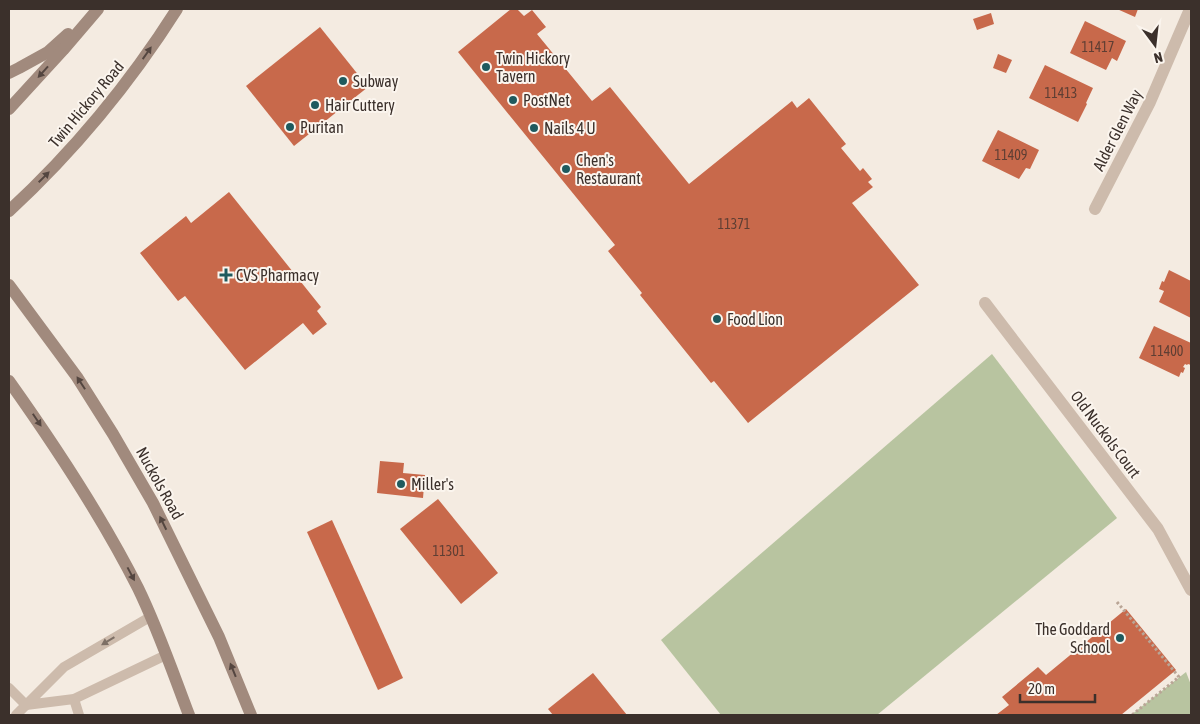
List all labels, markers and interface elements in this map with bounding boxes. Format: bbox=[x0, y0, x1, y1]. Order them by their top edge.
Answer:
north arrow bbox=[1130, 20, 1180, 70]
house number: 11417 bbox=[1082, 39, 1114, 55]
one-way arrow bbox=[142, 46, 152, 60]
place label: Twin Hickory Tavern bbox=[496, 49, 570, 85]
text: N bbox=[1152, 49, 1164, 66]
street label: Twin Hickory Road bbox=[45, 57, 128, 151]
marker: Twin Hickory Tavern bbox=[480, 61, 492, 73]
one-way arrow bbox=[37, 65, 49, 77]
place label: Subway bbox=[353, 72, 399, 91]
marker: Subway bbox=[337, 75, 349, 87]
house number: 11413 bbox=[1045, 85, 1077, 101]
street label: Alder Glen Way bbox=[1089, 86, 1146, 174]
place label: PostNet bbox=[523, 91, 570, 109]
marker: PostNet bbox=[507, 94, 519, 106]
place label: Hair Cuttery bbox=[325, 96, 395, 115]
marker: Hair Cuttery bbox=[309, 99, 321, 111]
place label: Puritan bbox=[300, 118, 344, 136]
place label: Nails 4 U bbox=[544, 119, 596, 137]
marker: Puritan bbox=[284, 121, 296, 133]
marker: Nails 4 U bbox=[528, 122, 540, 134]
house number: 11409 bbox=[995, 147, 1027, 163]
place label: Chen's Restaurant bbox=[576, 151, 641, 187]
marker: Chen's Restaurant bbox=[560, 163, 572, 175]
one-way arrow bbox=[37, 172, 49, 184]
house number: 11371 bbox=[718, 216, 750, 232]
place label: CVS Pharmacy bbox=[236, 266, 320, 285]
marker: CVS Pharmacy bbox=[220, 269, 232, 281]
place label: Food Lion bbox=[727, 310, 783, 328]
marker: Food Lion bbox=[711, 313, 723, 325]
house number: 11400 bbox=[1151, 343, 1184, 359]
one-way arrow bbox=[76, 377, 86, 390]
street label: Old Nuckols Court bbox=[1067, 387, 1145, 481]
one-way arrow bbox=[32, 414, 42, 427]
street label: Nuckols Road bbox=[133, 444, 187, 522]
place label: Miller's bbox=[411, 475, 454, 493]
marker: Miller's bbox=[395, 478, 407, 490]
one-way arrow bbox=[159, 516, 167, 530]
house number: 11301 bbox=[433, 543, 465, 559]
one-way arrow bbox=[127, 567, 135, 581]
place label: The Goddard School bbox=[1035, 620, 1111, 656]
marker: The Goddard School bbox=[1114, 632, 1126, 644]
one-way arrow bbox=[102, 637, 115, 646]
one-way arrow bbox=[228, 663, 236, 677]
scale bar bbox=[1020, 672, 1095, 704]
text: 20 m bbox=[1028, 680, 1055, 697]

